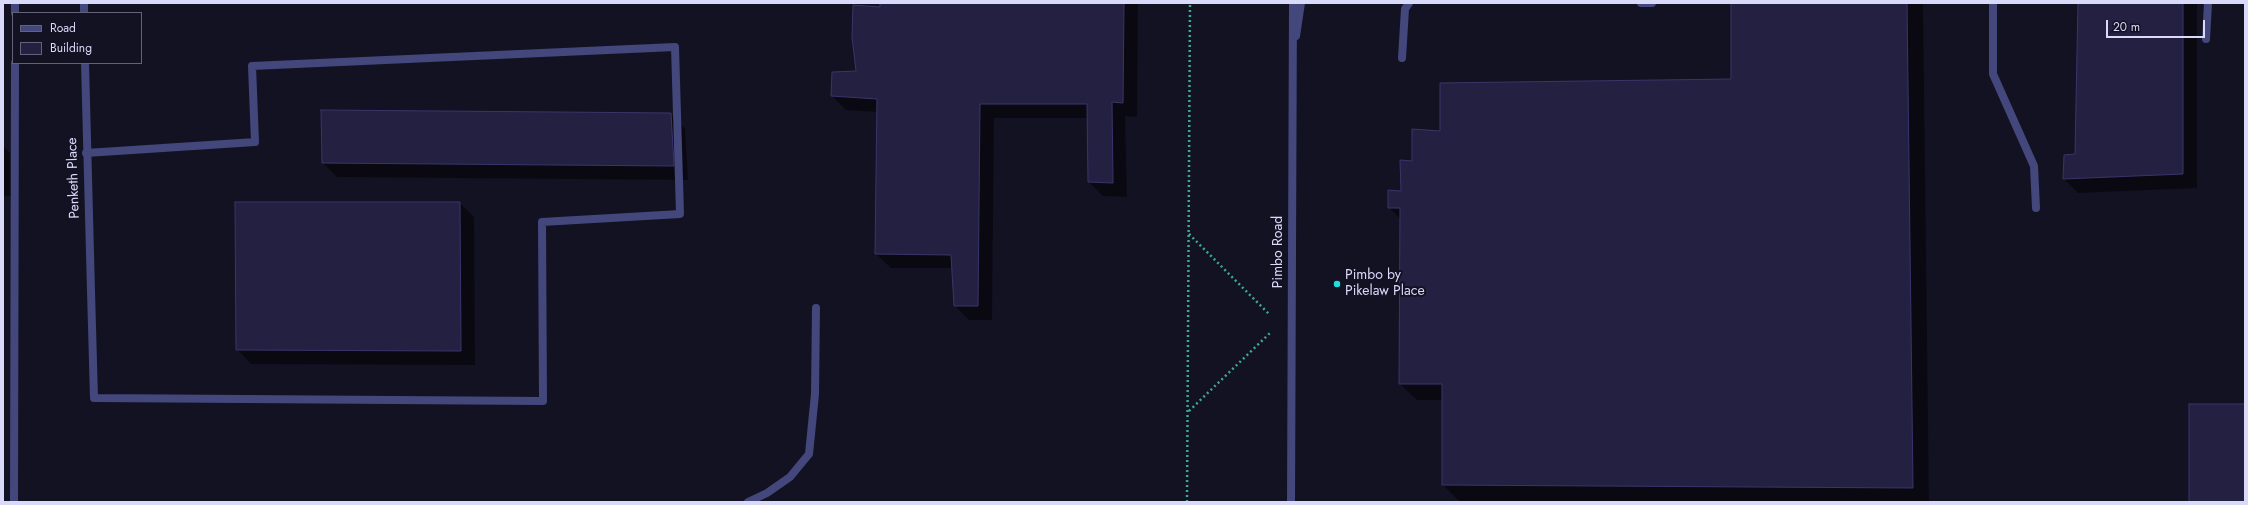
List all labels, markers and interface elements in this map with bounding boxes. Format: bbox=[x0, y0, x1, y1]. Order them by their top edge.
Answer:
legend bbox=[12, 12, 142, 64]
scale bar bbox=[2108, 12, 2207, 38]
text: 20 m bbox=[2113, 18, 2140, 36]
text: Road bbox=[50, 19, 76, 37]
text: Building bbox=[50, 39, 92, 57]
street label: Penketh Place bbox=[64, 137, 84, 219]
street label: Pimbo Road bbox=[1271, 216, 1287, 288]
place label: Pimbo by Pikelaw Place bbox=[1345, 268, 1425, 300]
marker: Pimbo by Pikelaw Place bbox=[1332, 279, 1342, 289]

